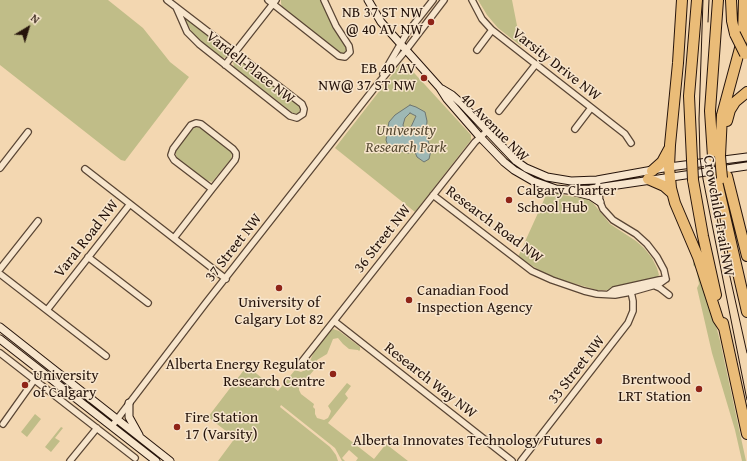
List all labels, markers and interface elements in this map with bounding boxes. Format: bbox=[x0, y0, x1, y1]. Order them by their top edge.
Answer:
place label: NB 37 ST NW @ 40 AV NW bbox=[342, 4, 423, 39]
north arrow bbox=[8, 8, 48, 48]
text: N bbox=[28, 10, 43, 27]
marker: NB 37 ST NW @ 40 AV NW bbox=[426, 17, 436, 27]
street label: Varsity Drive NW bbox=[508, 25, 604, 105]
street label: Vardell Place NW bbox=[202, 28, 298, 108]
place label: EB 40 AV NW@ 37 ST NW bbox=[318, 60, 416, 95]
marker: EB 40 AV NW@ 37 ST NW bbox=[419, 73, 429, 83]
street label: 40 Avenue NW bbox=[456, 90, 532, 166]
park label: University Research Park bbox=[366, 122, 446, 157]
street label: Crowchild Trail NW bbox=[698, 154, 738, 278]
place label: Calgary Charter School Hub bbox=[517, 182, 616, 217]
street label: Research Road NW bbox=[442, 183, 546, 267]
marker: Calgary Charter School Hub bbox=[504, 195, 514, 205]
street label: Varal Road NW bbox=[51, 196, 123, 282]
street label: 36 Street NW bbox=[351, 201, 415, 277]
street label: 37 Street NW bbox=[202, 210, 266, 286]
place label: Canadian Food Inspection Agency bbox=[417, 282, 533, 317]
marker: University of Calgary Lot 82 bbox=[274, 283, 284, 293]
place label: University of Calgary Lot 82 bbox=[235, 294, 323, 329]
marker: Canadian Food Inspection Agency bbox=[404, 295, 414, 305]
street label: 33 Street NW bbox=[545, 332, 609, 408]
street label: Research Way NW bbox=[380, 339, 480, 423]
place label: Alberta Energy Regulator Research Centre bbox=[166, 356, 325, 391]
place label: University of Calgary bbox=[33, 367, 99, 402]
marker: Alberta Energy Regulator Research Centre bbox=[328, 369, 338, 379]
place label: Brentwood LRT Station bbox=[618, 371, 691, 406]
marker: University of Calgary bbox=[20, 380, 30, 390]
marker: Brentwood LRT Station bbox=[694, 384, 704, 394]
place label: Fire Station 17 (Varsity) bbox=[185, 409, 258, 444]
marker: Fire Station 17 (Varsity) bbox=[172, 422, 182, 432]
place label: Alberta Innovates Technology Futures bbox=[353, 432, 591, 450]
marker: Alberta Innovates Technology Futures bbox=[594, 436, 604, 446]

